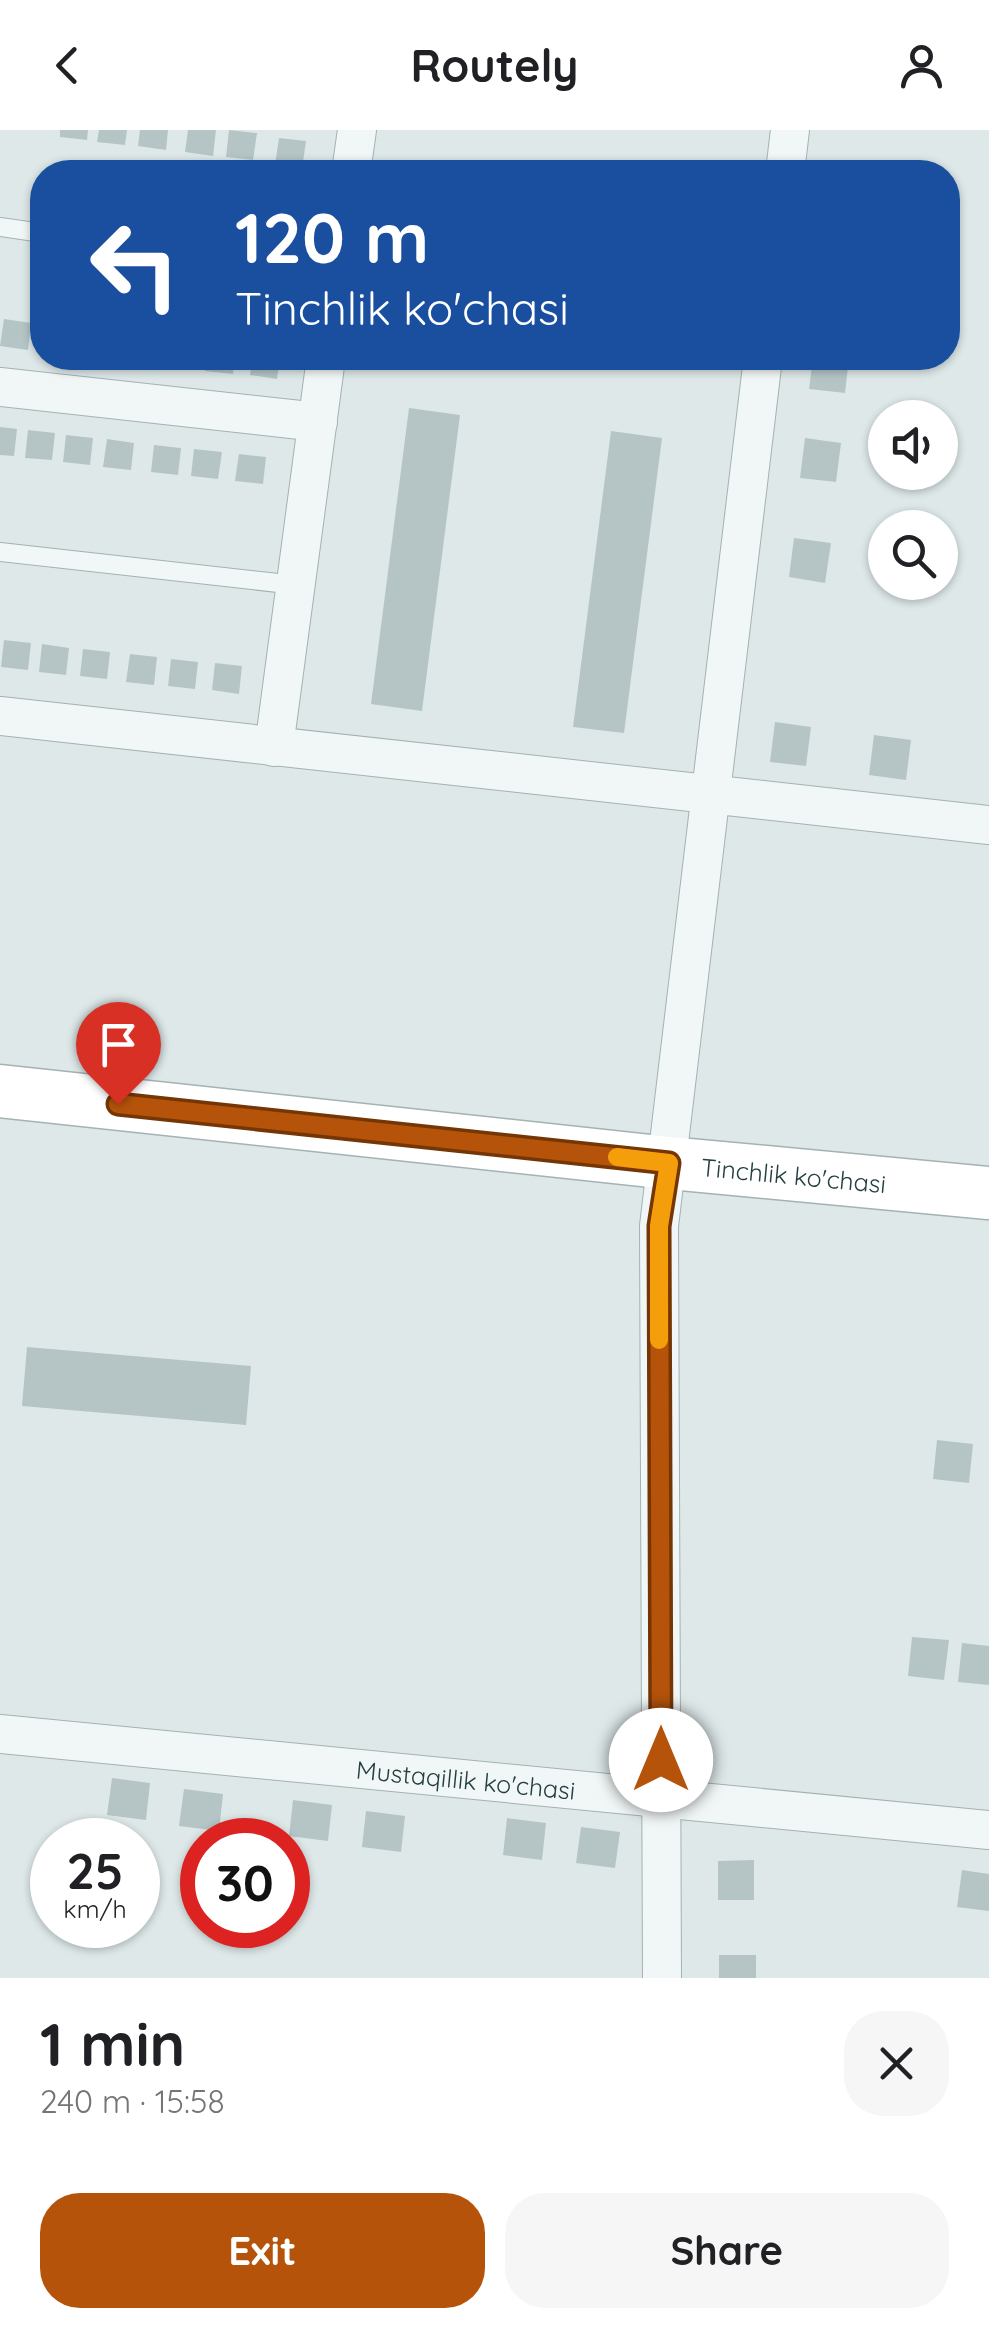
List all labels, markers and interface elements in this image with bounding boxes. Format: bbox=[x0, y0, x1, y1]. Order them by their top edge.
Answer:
text: Routely bbox=[411, 37, 578, 93]
icon: back bbox=[40, 38, 95, 93]
icon: person bbox=[894, 38, 949, 93]
text: 120 m bbox=[235, 193, 429, 281]
icon: left bbox=[70, 200, 200, 330]
text: Tinchlik ko'chasi bbox=[235, 280, 569, 336]
map controls bbox=[868, 400, 958, 600]
button: sound bbox=[868, 400, 958, 490]
button: search bbox=[868, 510, 958, 600]
pin bbox=[76, 1002, 161, 1105]
icon: arrive bbox=[91, 1017, 146, 1072]
street label: Tinchlik ko'chasi bbox=[700, 1151, 887, 1199]
position arrow bbox=[609, 1708, 713, 1812]
street label: Mustaqillik ko'chasi bbox=[355, 1753, 577, 1805]
speed limit sign: 30 bbox=[180, 1818, 310, 1948]
text: 25 bbox=[66, 1839, 124, 1902]
text: km/h bbox=[63, 1893, 127, 1924]
text: 1 min bbox=[40, 2006, 185, 2081]
button: close bbox=[844, 2011, 949, 2116]
text: 240 m · 15:58 bbox=[40, 2081, 225, 2121]
button: Exit bbox=[40, 2193, 485, 2308]
button: Share bbox=[505, 2193, 949, 2308]

